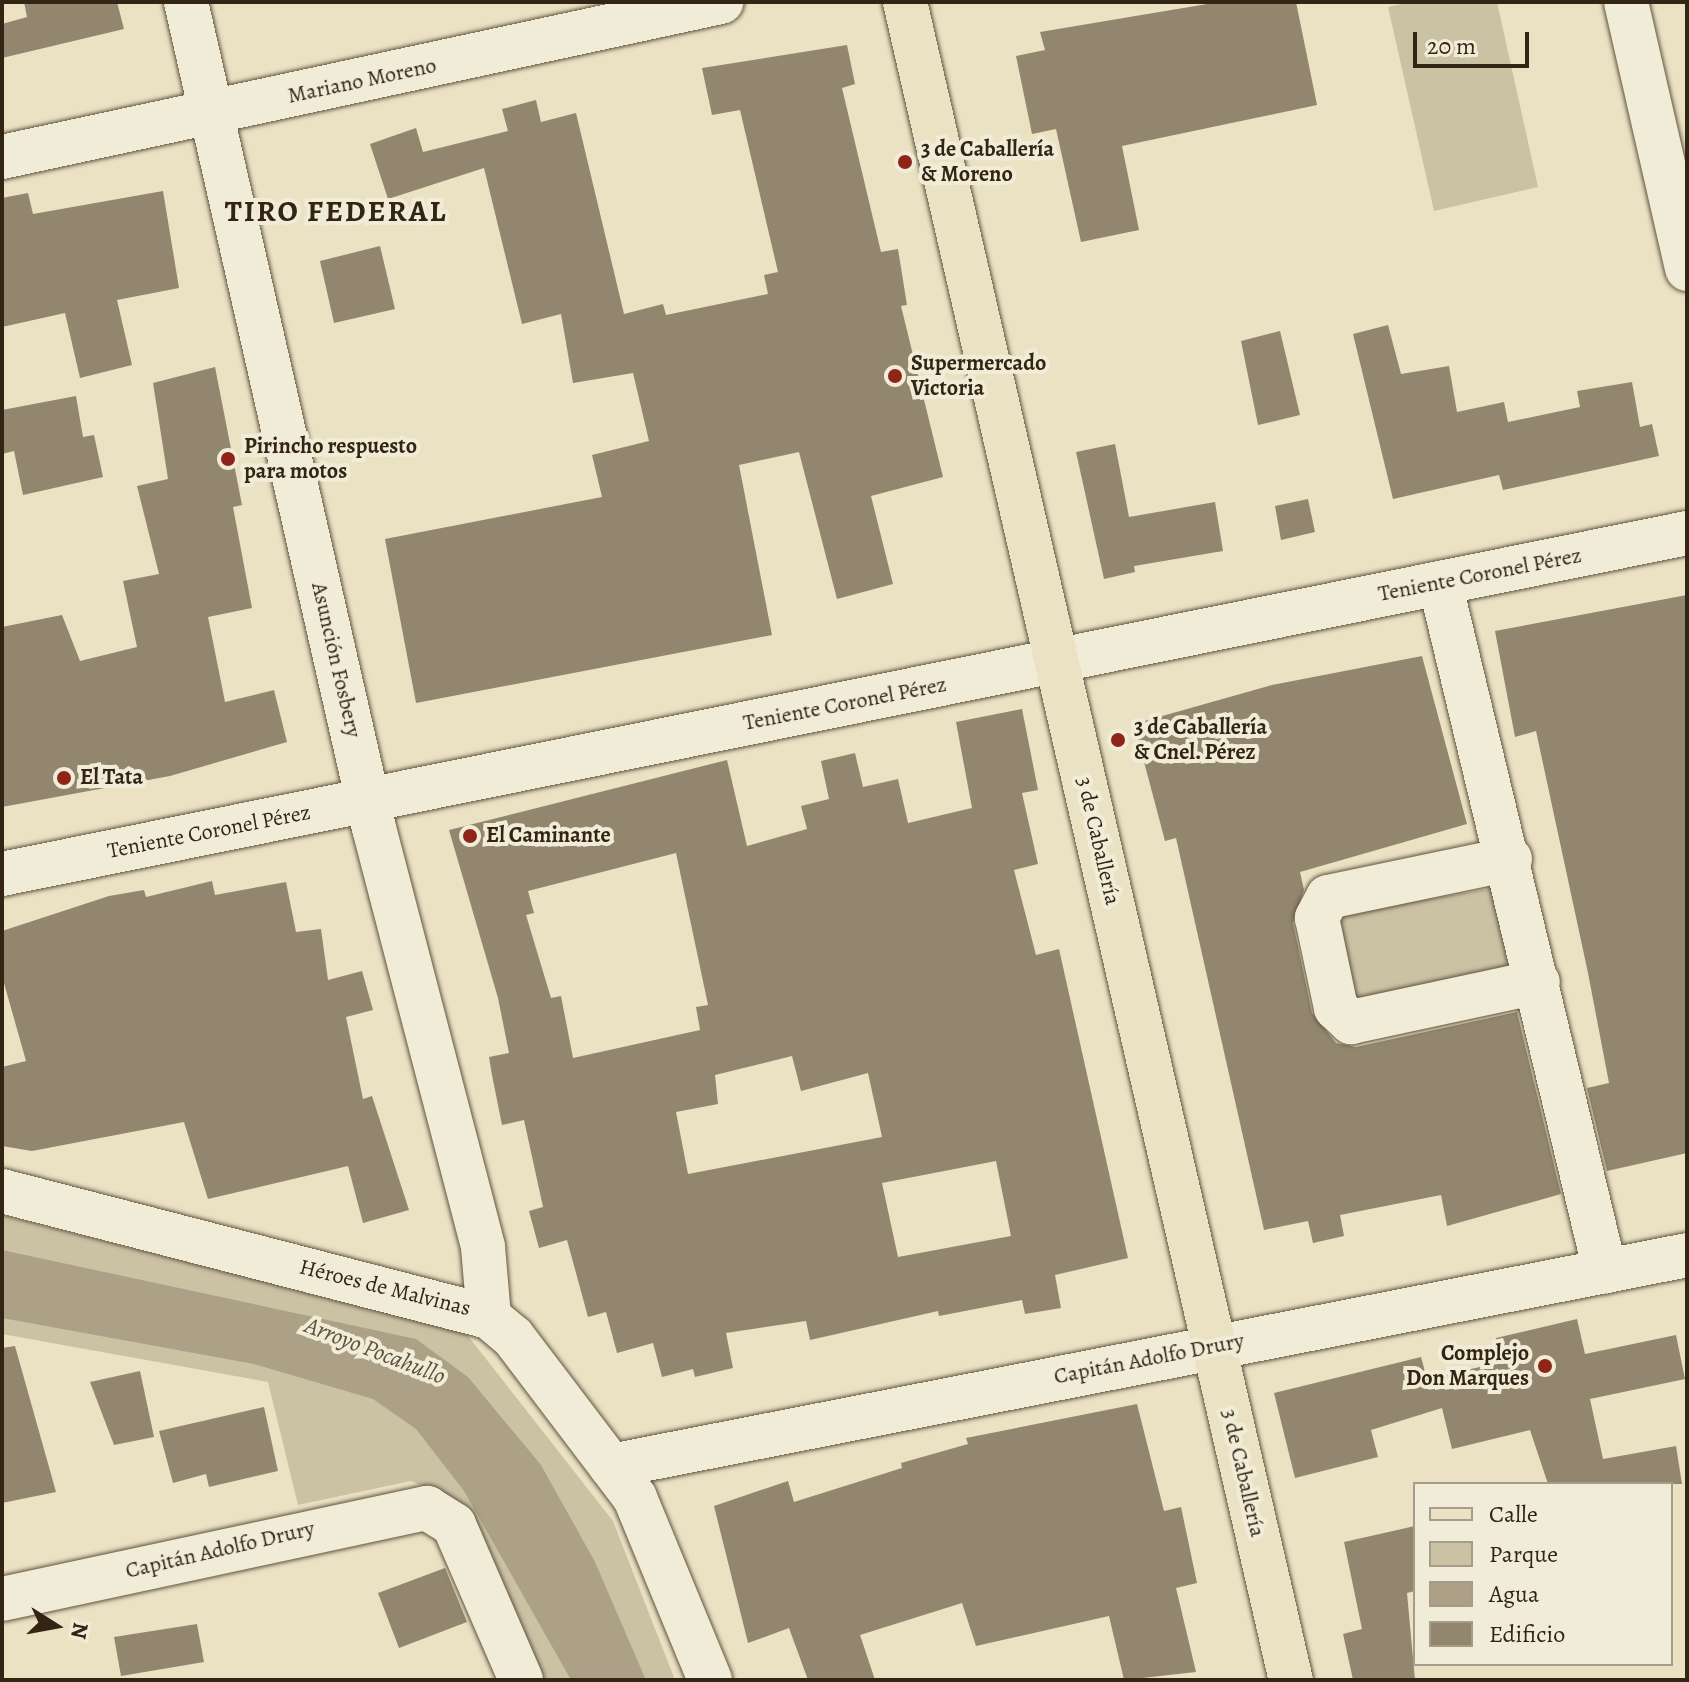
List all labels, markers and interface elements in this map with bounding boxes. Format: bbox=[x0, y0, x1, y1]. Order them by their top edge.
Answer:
scale bar bbox=[1417, 16, 1533, 66]
text: 20 m bbox=[1427, 30, 1476, 62]
street label: Mariano Moreno bbox=[285, 52, 439, 110]
place label: 3 de Caballería & Moreno bbox=[921, 136, 1054, 188]
marker: 3 de Caballería & Moreno bbox=[896, 153, 914, 171]
district label: TIRO FEDERAL bbox=[225, 193, 447, 229]
place label: Supermercado Victoria bbox=[911, 350, 1046, 402]
marker: Supermercado Victoria bbox=[886, 367, 904, 385]
place label: Pirincho respuesto para motos bbox=[244, 433, 417, 484]
marker: Pirincho respuesto para motos bbox=[219, 450, 237, 468]
street label: Teniente Coronel Pérez bbox=[1376, 542, 1584, 608]
street label: Asunción Fosbery bbox=[305, 580, 367, 740]
street label: Teniente Coronel Pérez bbox=[741, 671, 949, 737]
place label: 3 de Caballería & Cnel. Pérez bbox=[1134, 714, 1267, 766]
marker: 3 de Caballería & Cnel. Pérez bbox=[1109, 731, 1127, 749]
place label: El Tata bbox=[80, 765, 143, 791]
marker: El Tata bbox=[55, 769, 73, 787]
street label: 3 de Caballería bbox=[1070, 774, 1126, 908]
street label: Teniente Coronel Pérez bbox=[105, 799, 313, 865]
place label: El Caminante bbox=[486, 823, 611, 849]
marker: El Caminante bbox=[461, 827, 479, 845]
street label: Héroes de Malvinas bbox=[297, 1254, 473, 1322]
water label: Arroyo Pocahullo bbox=[301, 1311, 449, 1391]
street label: Capitán Adolfo Drury bbox=[1052, 1328, 1246, 1390]
place label: Complejo Don Marques bbox=[1406, 1340, 1529, 1392]
marker: Complejo Don Marques bbox=[1536, 1357, 1554, 1375]
street label: 3 de Caballería bbox=[1215, 1406, 1271, 1540]
legend bbox=[1413, 1482, 1673, 1666]
text: Calle bbox=[1489, 1498, 1538, 1530]
street label: Capitán Adolfo Drury bbox=[123, 1515, 317, 1585]
text: Parque bbox=[1489, 1538, 1558, 1570]
text: Agua bbox=[1489, 1578, 1539, 1610]
north arrow bbox=[16, 1586, 96, 1666]
text: Edificio bbox=[1489, 1618, 1565, 1650]
text: N bbox=[63, 1620, 96, 1641]

